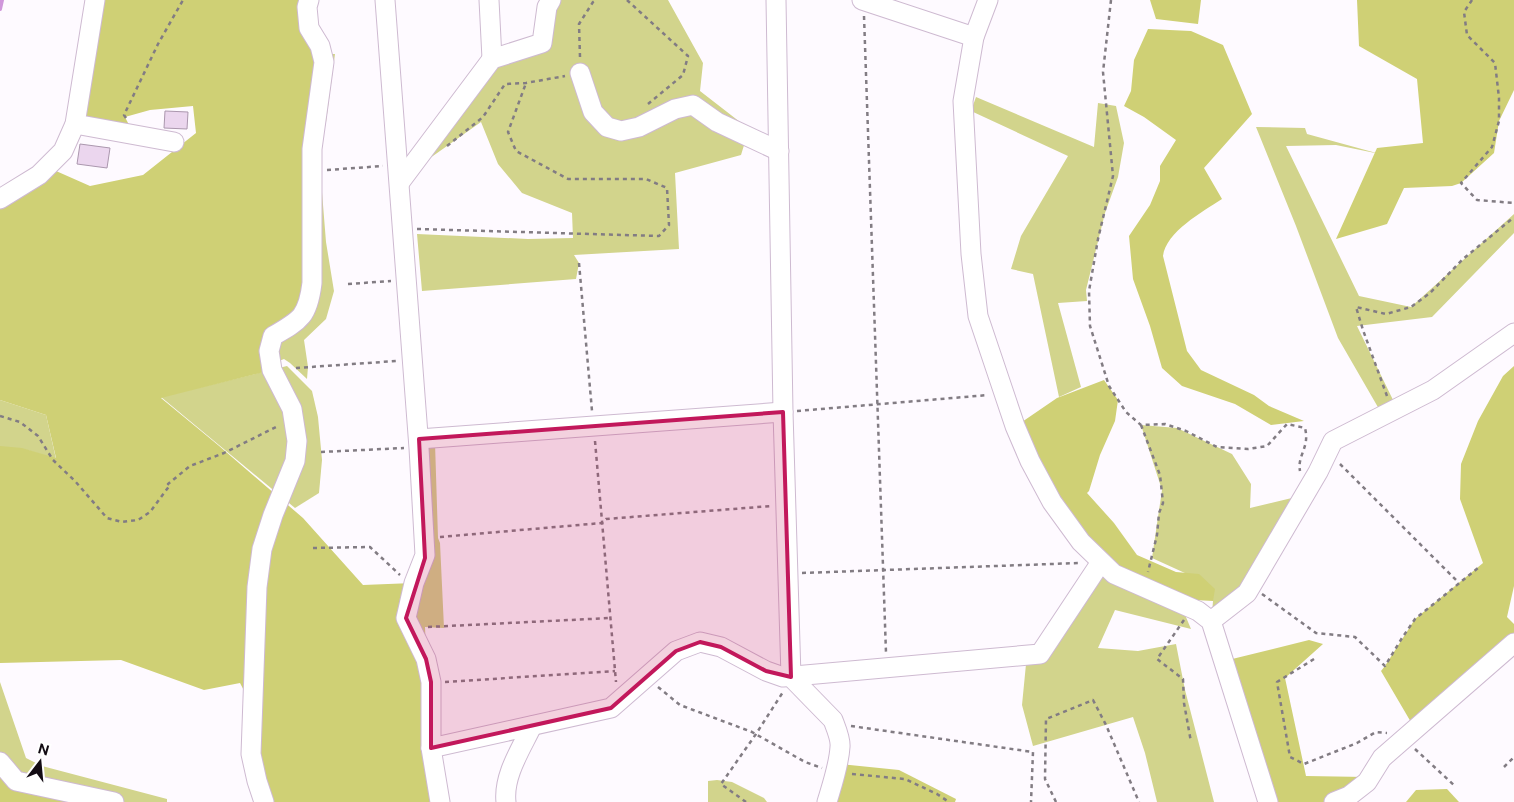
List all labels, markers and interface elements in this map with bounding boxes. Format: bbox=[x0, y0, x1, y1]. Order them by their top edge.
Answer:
north arrow bbox=[15, 737, 65, 787]
text: N bbox=[36, 740, 51, 759]

